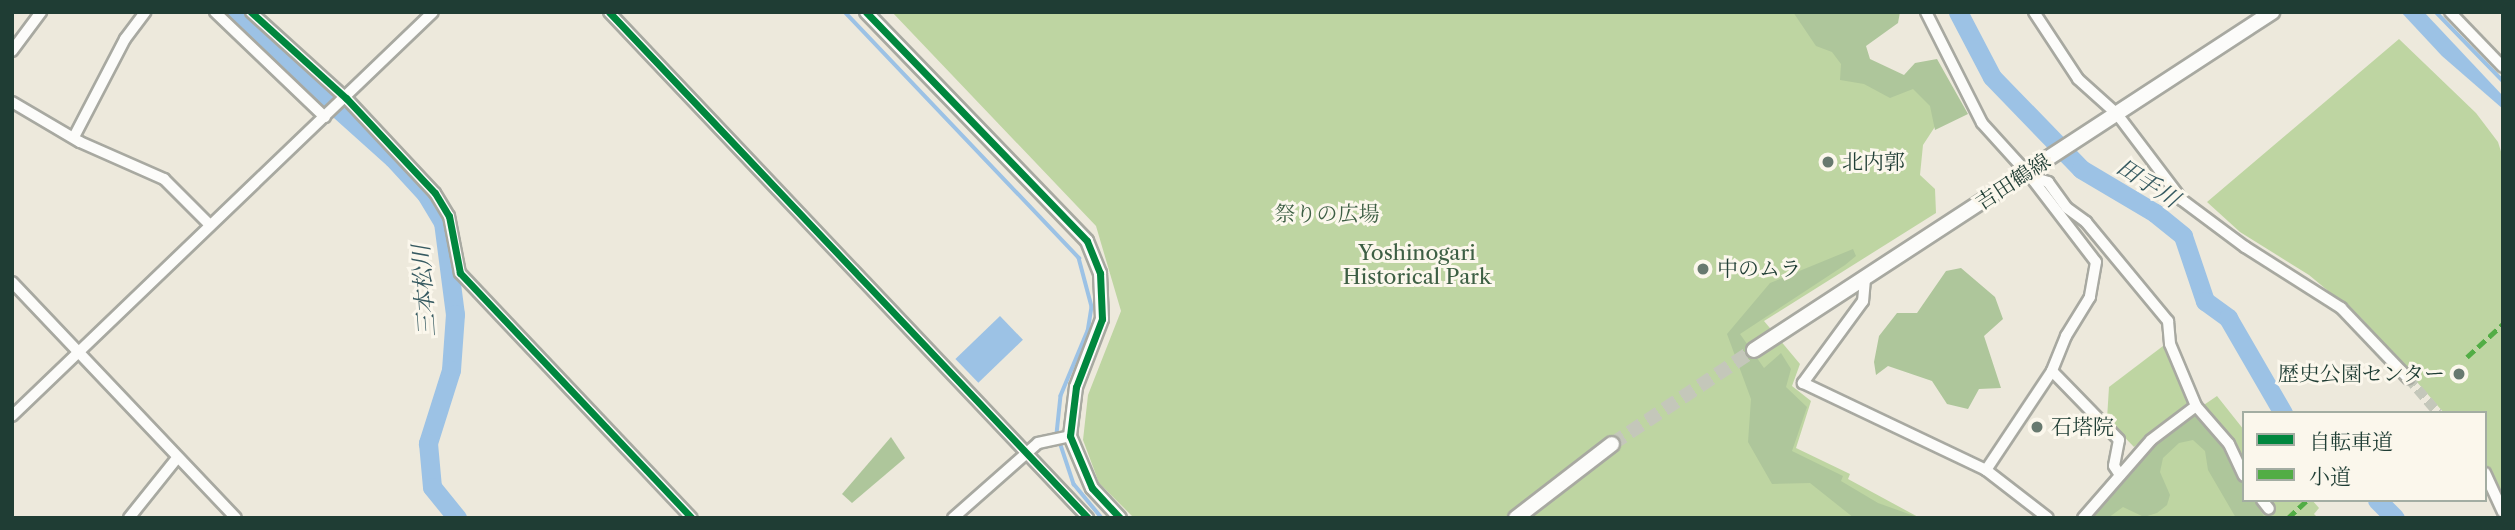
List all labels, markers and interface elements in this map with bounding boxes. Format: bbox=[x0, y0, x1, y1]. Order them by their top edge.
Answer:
place label: 北内郭 bbox=[1842, 149, 1905, 175]
street label: 吉田鶴線 bbox=[1971, 149, 2055, 215]
water label: 田手川 bbox=[2112, 153, 2184, 213]
marker: 北内郭 bbox=[1820, 154, 1836, 170]
park label: 祭りの広場 bbox=[1275, 201, 1379, 227]
park label: Yoshinogari Historical Park bbox=[1343, 240, 1491, 290]
water label: 三本松川 bbox=[407, 244, 441, 338]
place label: 中のムラ bbox=[1717, 256, 1801, 282]
marker: 中のムラ bbox=[1695, 261, 1711, 277]
place label: 歴史公園センター bbox=[2277, 361, 2445, 387]
marker: 歴史公園センター bbox=[2451, 366, 2467, 382]
legend bbox=[2242, 411, 2487, 502]
place label: 石塔院 bbox=[2051, 414, 2114, 440]
marker: 石塔院 bbox=[2029, 419, 2045, 435]
text: 自転車道 bbox=[2309, 429, 2393, 454]
text: 小道 bbox=[2309, 464, 2351, 489]

